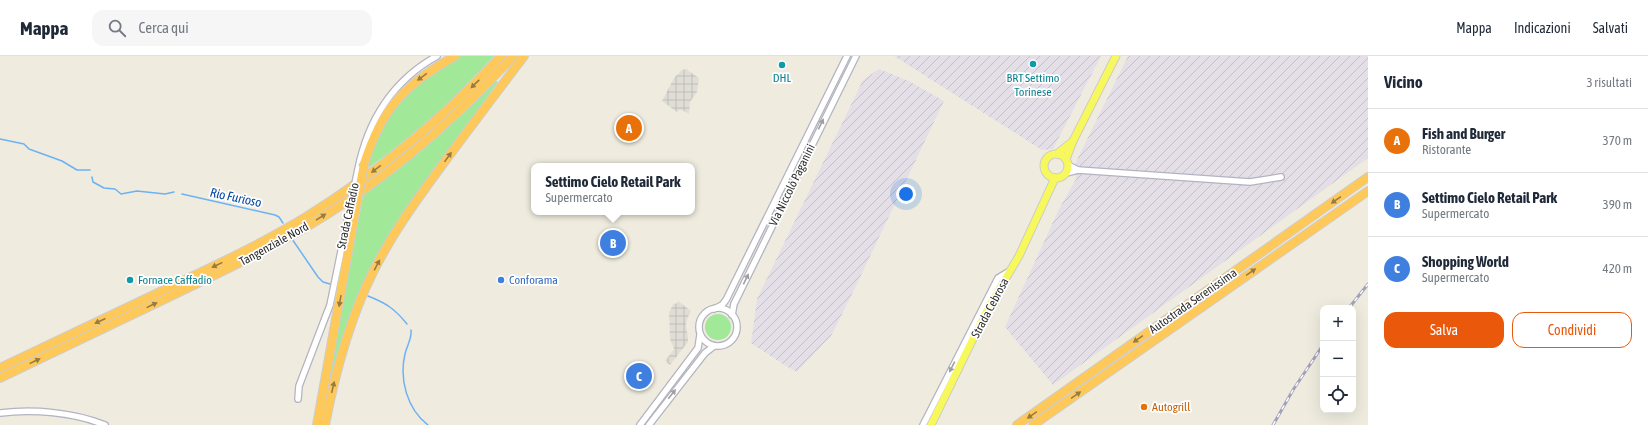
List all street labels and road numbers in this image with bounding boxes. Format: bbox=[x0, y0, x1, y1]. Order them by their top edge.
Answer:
street label: Via Niccolò Paganini bbox=[766, 142, 818, 228]
street label: Strada Caffadio bbox=[334, 181, 362, 250]
street label: Tangenziale Nord bbox=[237, 219, 311, 269]
street label: Autostrada Serenissima bbox=[1147, 266, 1239, 336]
street label: Strada Cebrosa bbox=[968, 276, 1012, 340]

